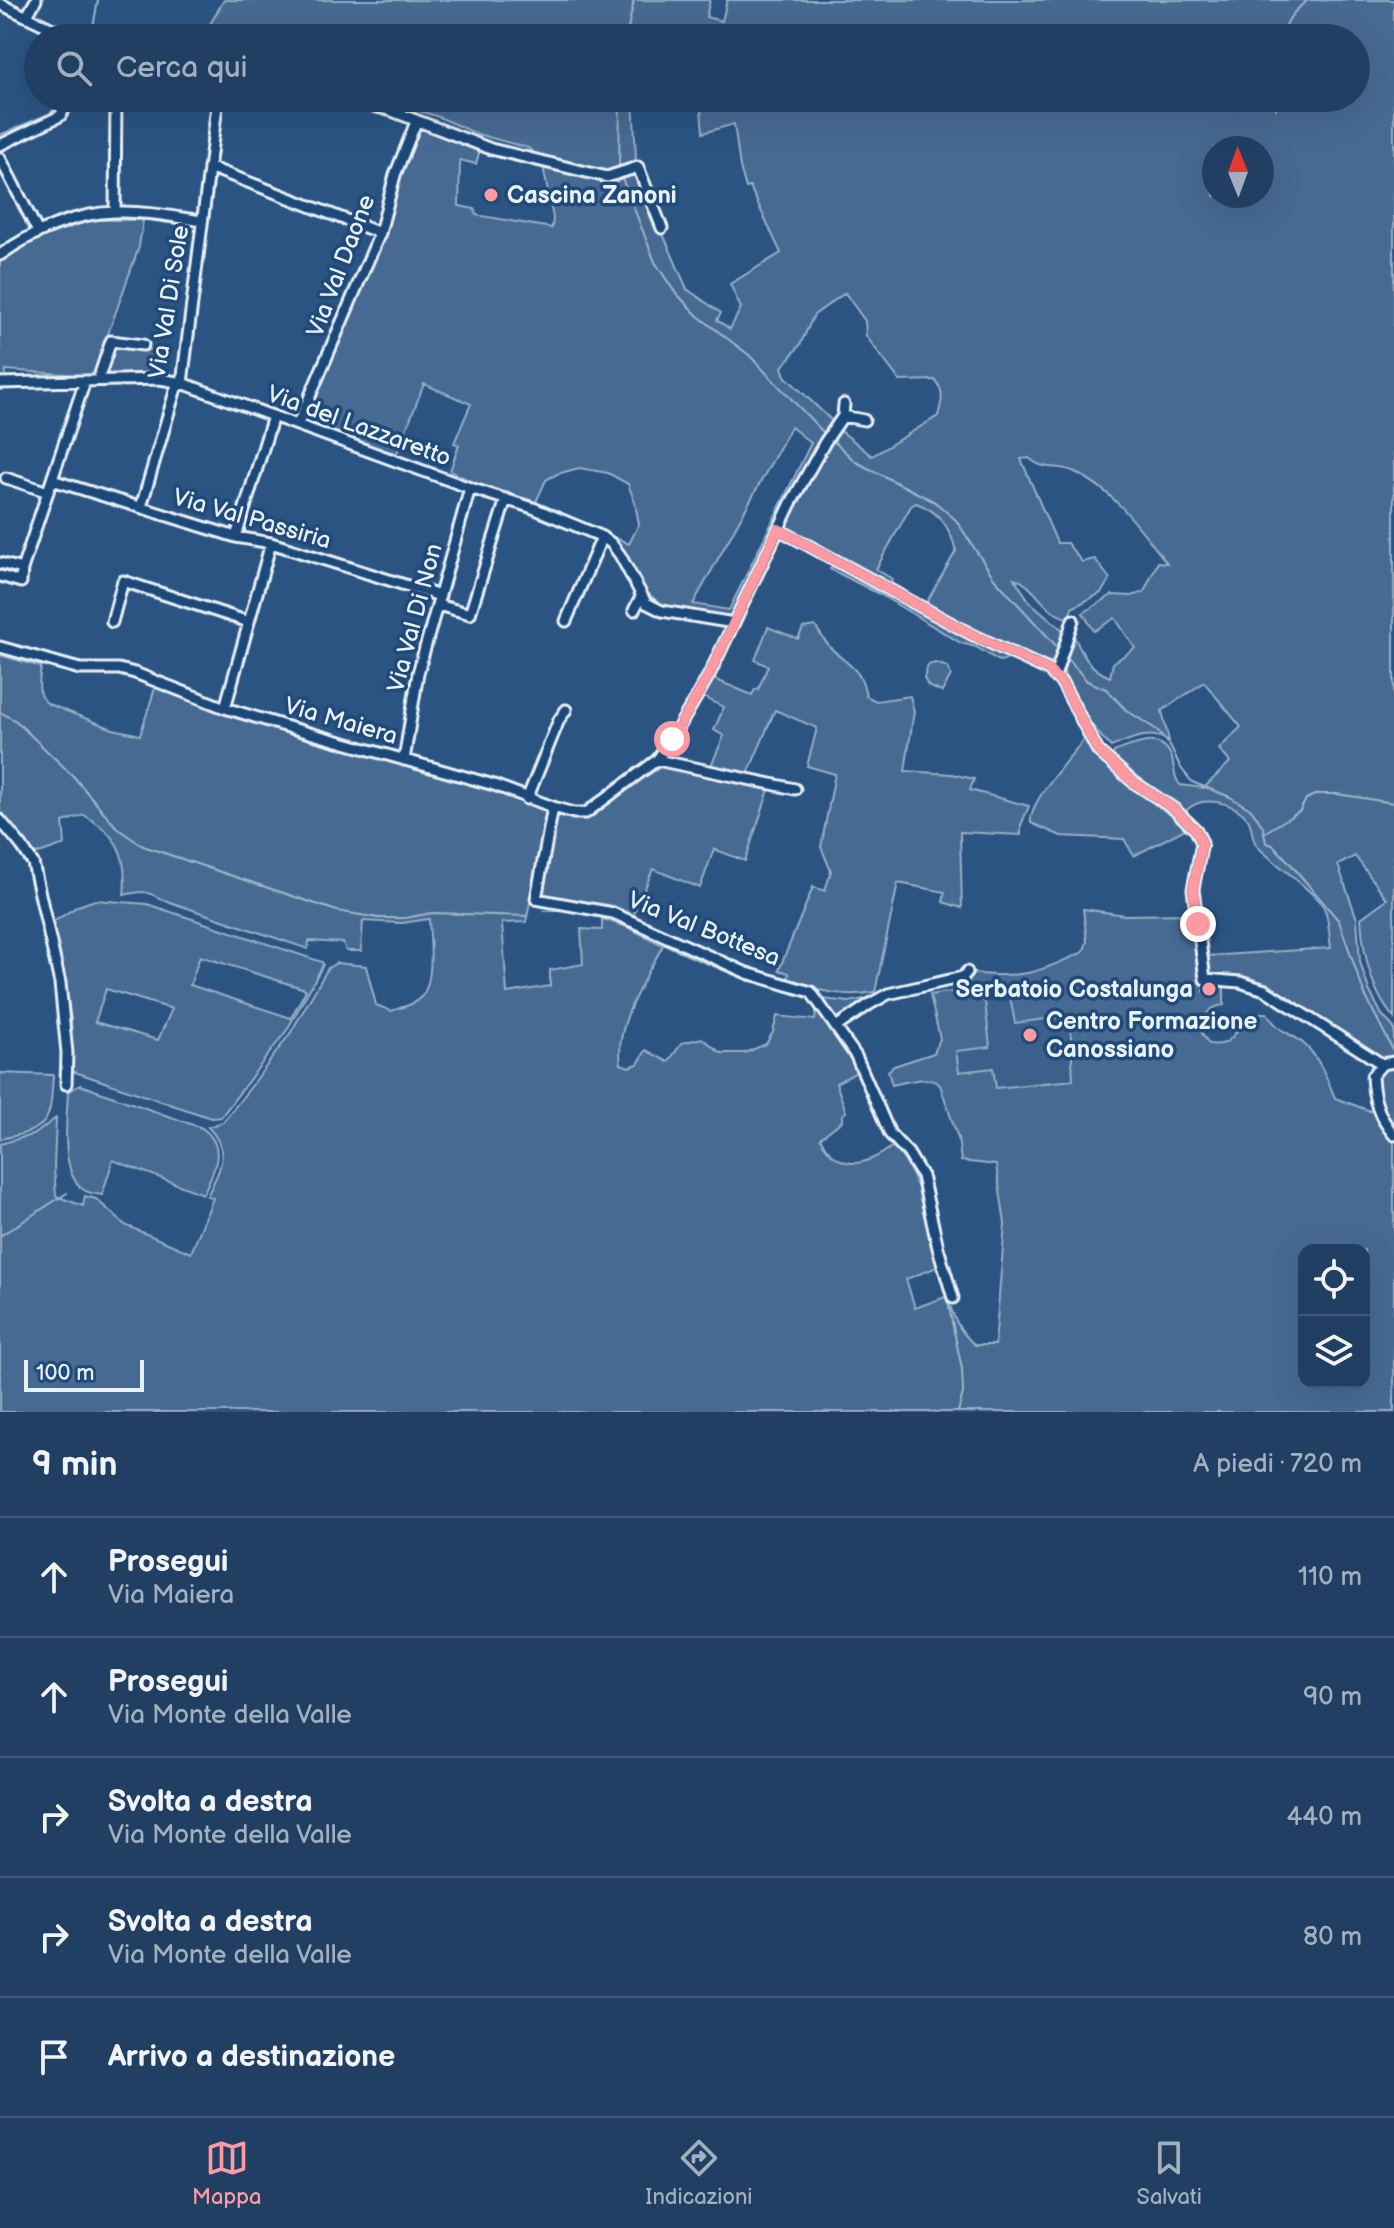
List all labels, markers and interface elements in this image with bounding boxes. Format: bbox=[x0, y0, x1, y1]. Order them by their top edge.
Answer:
search box bbox=[24, 24, 1370, 112]
icon: search bbox=[52, 46, 96, 90]
text: Cerca qui bbox=[116, 50, 248, 86]
north arrow bbox=[1202, 136, 1274, 208]
place label: Cascina Zanoni bbox=[507, 181, 677, 210]
marker: Cascina Zanoni bbox=[482, 186, 500, 204]
street label: Via Val Daone bbox=[301, 191, 381, 341]
street label: Via Val Di Sole bbox=[143, 223, 195, 381]
street label: Via del Lazzaretto bbox=[263, 379, 455, 473]
street label: Via Val Passiria bbox=[170, 483, 334, 555]
street label: Via Val Di Non bbox=[381, 540, 449, 696]
street label: Via Maiera bbox=[281, 691, 401, 751]
route start bbox=[654, 721, 690, 757]
street label: Via Val Bottesa bbox=[624, 885, 784, 973]
route end bbox=[1180, 906, 1216, 942]
place label: Serbatoio Costalunga bbox=[956, 975, 1193, 1004]
marker: Serbatoio Costalunga bbox=[1200, 980, 1218, 998]
place label: Centro Formazione Canossiano bbox=[1046, 1007, 1257, 1064]
marker: Centro Formazione Canossiano bbox=[1021, 1026, 1039, 1044]
map controls bbox=[1298, 1244, 1370, 1388]
button: locate bbox=[1298, 1244, 1370, 1316]
button: layers bbox=[1298, 1316, 1370, 1388]
scale bar bbox=[24, 1356, 144, 1392]
text: 100 m bbox=[36, 1360, 95, 1387]
text: 9 min bbox=[32, 1444, 117, 1485]
text: A piedi · 720 m bbox=[1193, 1449, 1362, 1480]
text: Prosegui bbox=[108, 1544, 228, 1580]
icon: ahead bbox=[32, 1555, 76, 1599]
text: 110 m bbox=[1298, 1562, 1362, 1593]
text: Via Maiera bbox=[108, 1580, 234, 1611]
text: Prosegui bbox=[108, 1664, 228, 1700]
icon: ahead bbox=[32, 1675, 76, 1719]
text: 90 m bbox=[1303, 1682, 1362, 1713]
text: Via Monte della Valle bbox=[108, 1700, 352, 1731]
text: Svolta a destra bbox=[108, 1784, 313, 1820]
icon: right bbox=[32, 1795, 76, 1839]
text: 440 m bbox=[1286, 1802, 1362, 1833]
text: Via Monte della Valle bbox=[108, 1820, 352, 1851]
text: Svolta a destra bbox=[108, 1904, 313, 1940]
icon: right bbox=[32, 1915, 76, 1959]
text: 80 m bbox=[1303, 1922, 1362, 1953]
text: Via Monte della Valle bbox=[108, 1940, 352, 1971]
icon: arrive bbox=[32, 2035, 76, 2079]
text: Arrivo a destinazione bbox=[108, 2039, 395, 2075]
tab: Mappa bbox=[192, 2136, 261, 2211]
tab: Indicazioni bbox=[646, 2136, 752, 2211]
tab: Salvati bbox=[1137, 2136, 1202, 2211]

